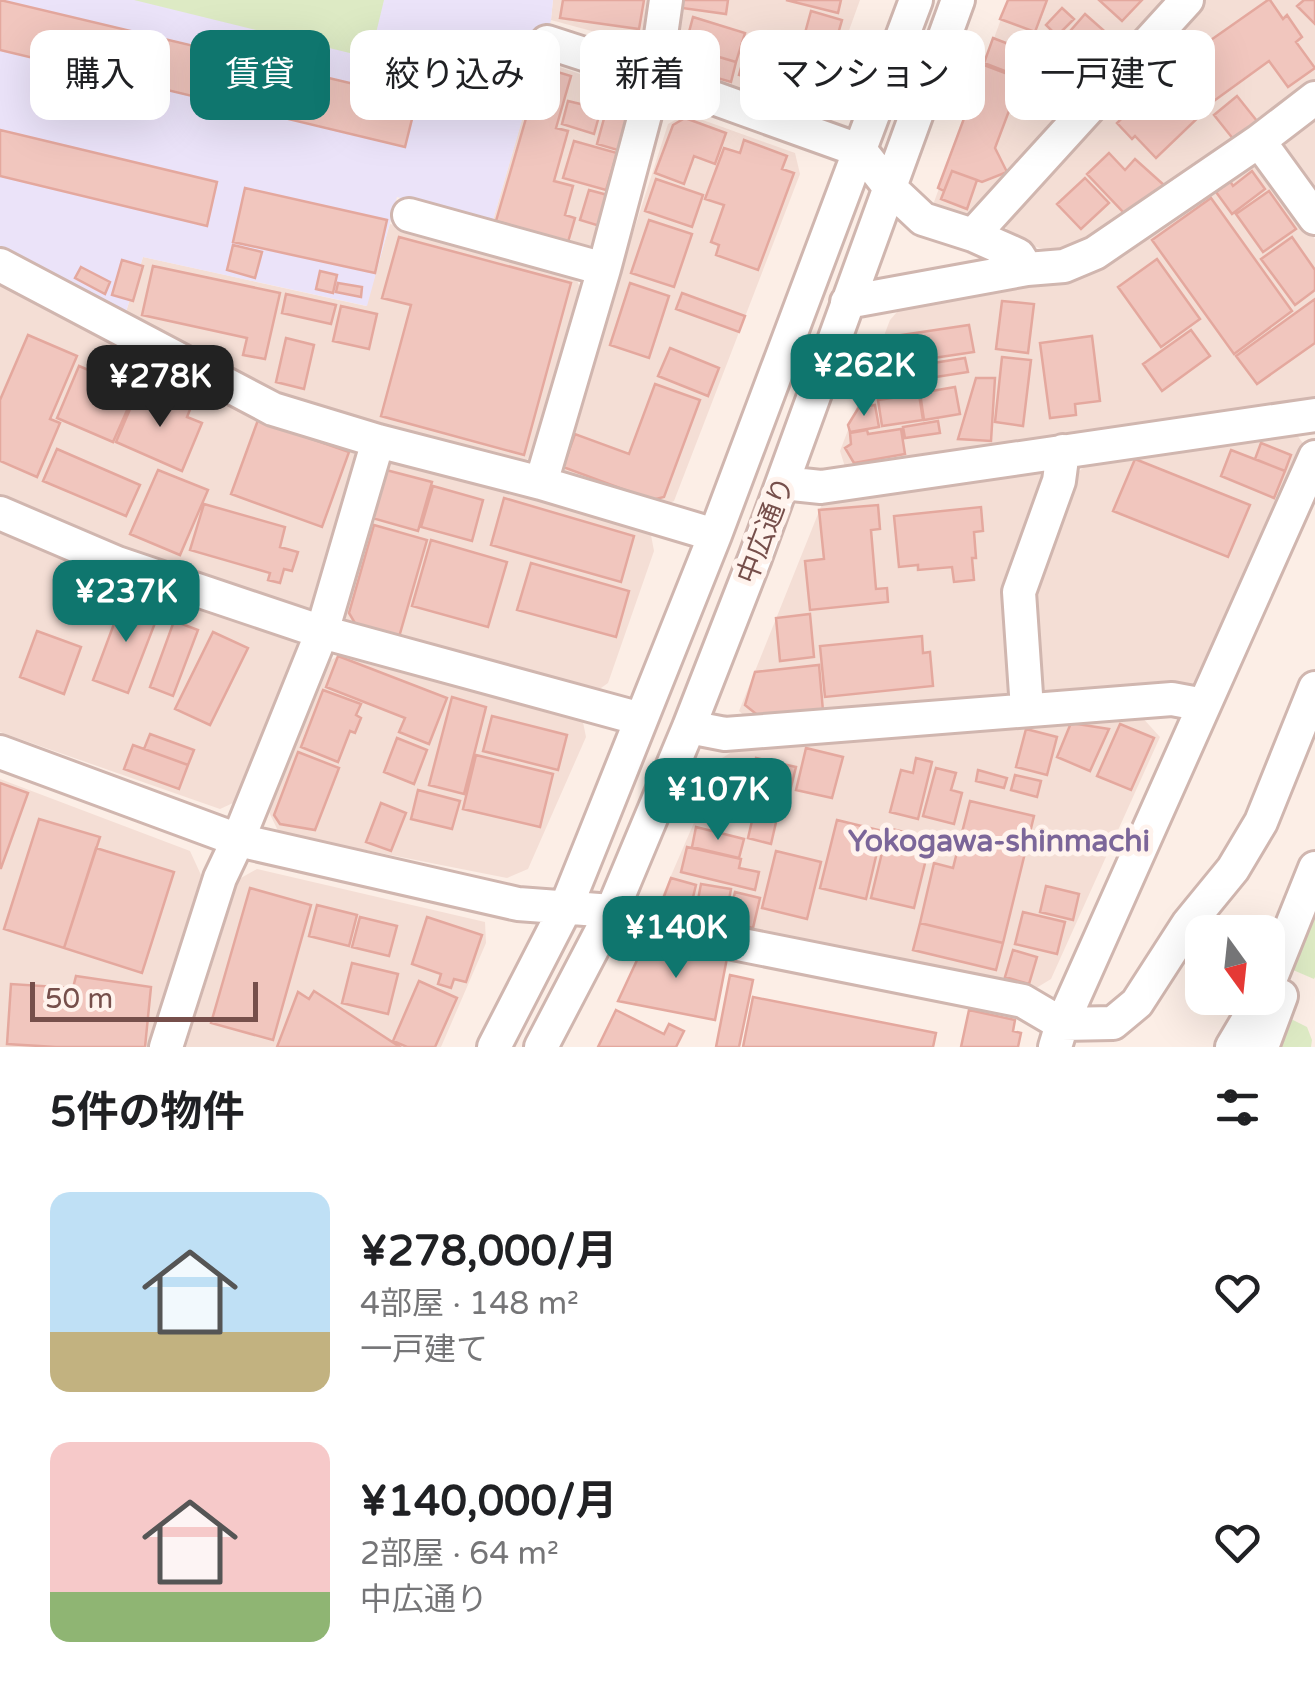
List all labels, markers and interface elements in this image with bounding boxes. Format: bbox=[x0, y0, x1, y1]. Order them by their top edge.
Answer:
chip: 購入 bbox=[30, 30, 170, 120]
chip: 賃貸 bbox=[190, 30, 330, 120]
chip: 絞り込み bbox=[350, 30, 560, 120]
chip: 新着 bbox=[580, 30, 720, 120]
chip: マンション bbox=[740, 30, 985, 120]
chip: 一戸建て bbox=[1005, 30, 1215, 120]
pin: ¥262K bbox=[794, 334, 934, 419]
pin: ¥278K bbox=[90, 345, 230, 430]
text: ¥262K bbox=[813, 347, 915, 385]
text: ¥278K bbox=[109, 358, 211, 396]
street label: 中広通り bbox=[730, 472, 802, 589]
pin: ¥237K bbox=[56, 560, 196, 645]
text: ¥237K bbox=[75, 573, 177, 611]
pin: ¥107K bbox=[648, 758, 788, 843]
text: ¥107K bbox=[667, 771, 769, 809]
district label: Yokogawa-shinmachi bbox=[848, 823, 1150, 860]
pin: ¥140K bbox=[606, 896, 746, 981]
text: ¥140K bbox=[625, 909, 727, 947]
north arrow bbox=[1185, 915, 1285, 1015]
map controls bbox=[1185, 915, 1285, 1015]
scale bar bbox=[30, 977, 258, 1021]
text: 50 m bbox=[45, 982, 113, 1016]
icon: filters bbox=[1210, 1080, 1265, 1135]
text: 5件の物件 bbox=[50, 1087, 244, 1138]
text: ¥278,000/月 bbox=[360, 1226, 617, 1277]
icon: home bbox=[130, 1232, 250, 1352]
icon: heart bbox=[1210, 1265, 1265, 1320]
text: 4部屋 · 148 m² bbox=[360, 1285, 579, 1323]
text: 一戸建て bbox=[360, 1331, 488, 1369]
text: ¥140,000/月 bbox=[360, 1476, 617, 1527]
icon: home bbox=[130, 1482, 250, 1602]
icon: heart bbox=[1210, 1515, 1265, 1570]
text: 2部屋 · 64 m² bbox=[360, 1535, 559, 1573]
text: 中広通り bbox=[360, 1581, 488, 1619]

